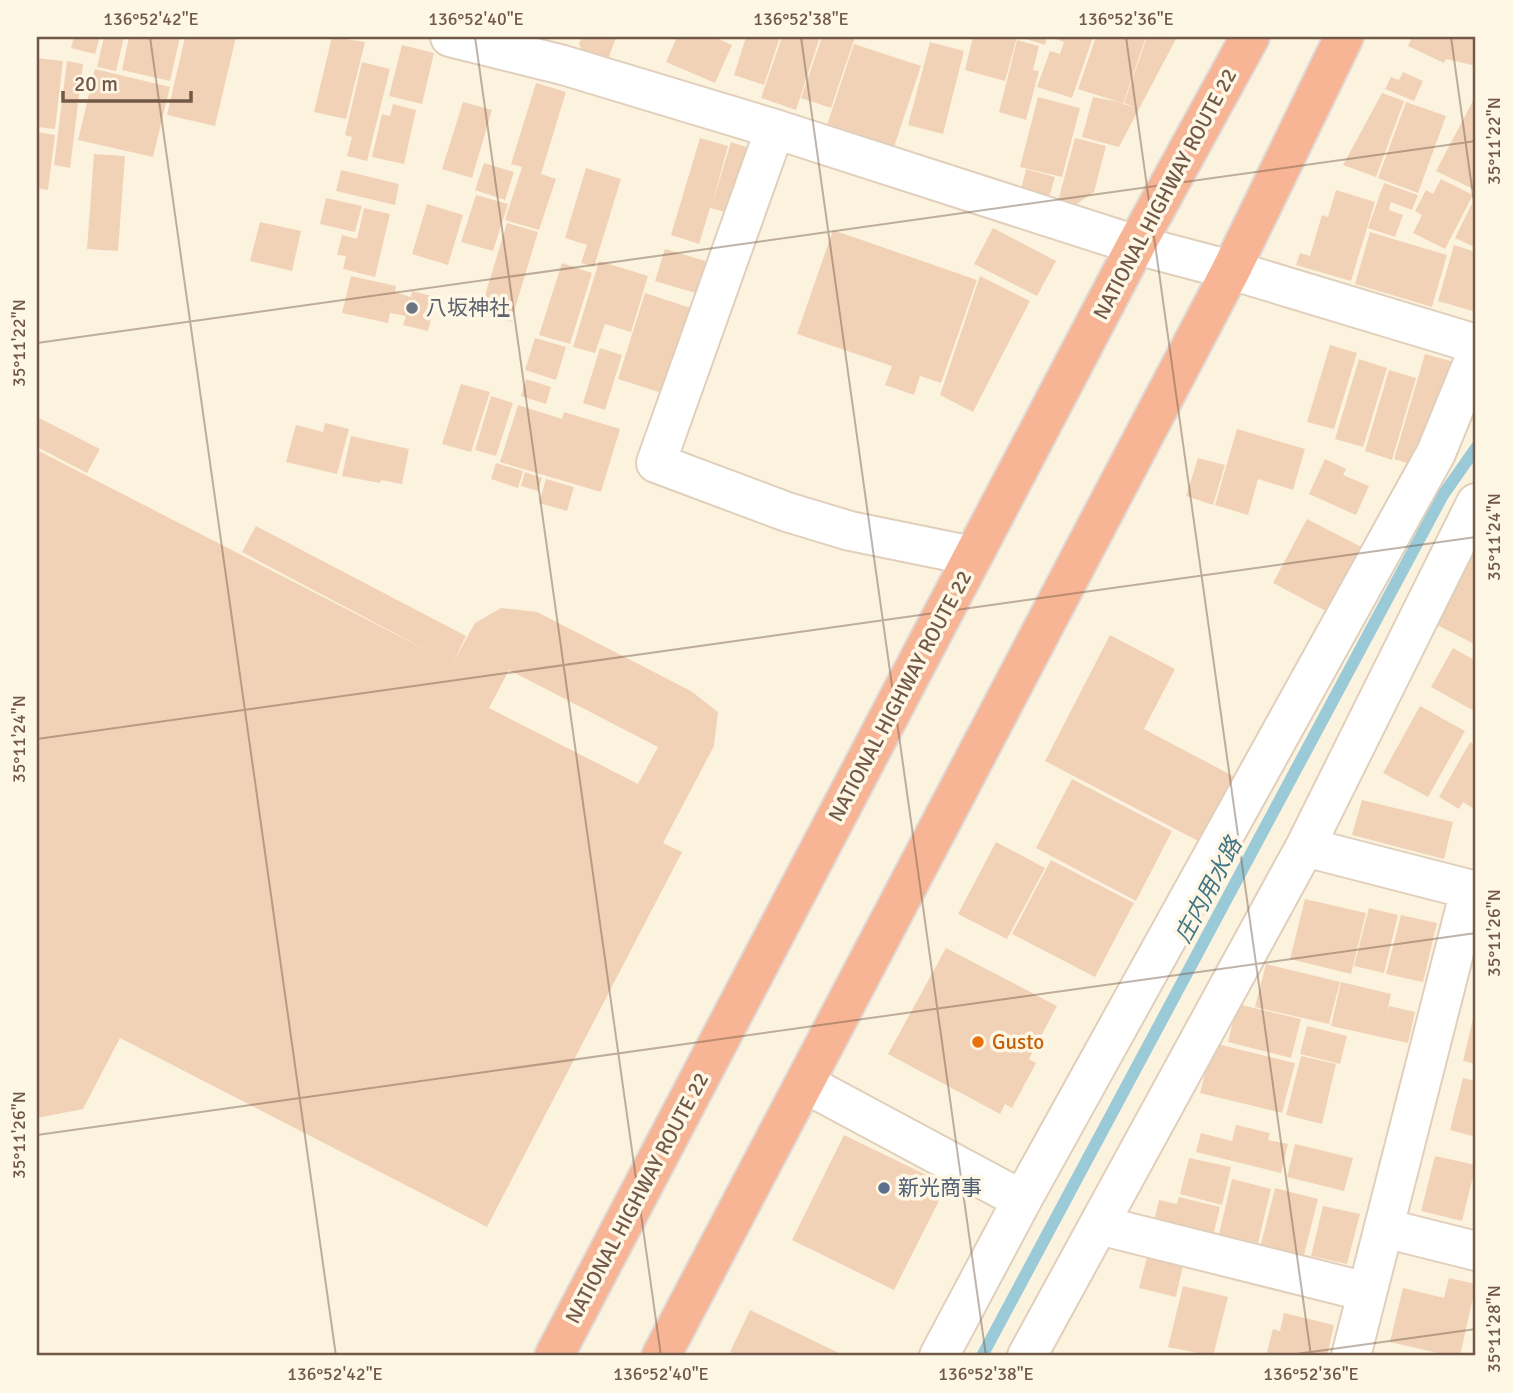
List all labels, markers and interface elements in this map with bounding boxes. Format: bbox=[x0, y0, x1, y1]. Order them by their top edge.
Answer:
text: 136°52'42"E bbox=[103, 8, 199, 30]
text: 136°52'40"E bbox=[428, 8, 524, 30]
text: 136°52'38"E bbox=[753, 8, 849, 30]
text: 136°52'36"E bbox=[1078, 8, 1174, 30]
scale bar bbox=[63, 60, 191, 104]
street label: NATIONAL HIGHWAY ROUTE 22 bbox=[1088, 64, 1242, 324]
text: 20 m bbox=[74, 71, 118, 97]
text: 35°11'22"N bbox=[1483, 97, 1505, 185]
place label: 八坂神社 bbox=[426, 295, 510, 321]
text: 35°11'22"N bbox=[8, 299, 30, 387]
marker: 八坂神社 bbox=[404, 300, 420, 316]
text: 35°11'24"N bbox=[1483, 493, 1505, 581]
street label: NATIONAL HIGHWAY ROUTE 22 bbox=[823, 566, 977, 826]
text: 35°11'24"N bbox=[8, 695, 30, 783]
water label: 庄内用水路 bbox=[1169, 831, 1249, 948]
text: 35°11'26"N bbox=[1483, 889, 1505, 977]
place label: Gusto bbox=[992, 1029, 1044, 1055]
marker: Gusto bbox=[970, 1034, 986, 1050]
street label: NATIONAL HIGHWAY ROUTE 22 bbox=[560, 1068, 714, 1328]
text: 35°11'26"N bbox=[8, 1091, 30, 1179]
place label: 新光商事 bbox=[898, 1175, 982, 1201]
marker: 新光商事 bbox=[876, 1180, 892, 1196]
text: 35°11'28"N bbox=[1483, 1285, 1505, 1373]
text: 136°52'42"E bbox=[287, 1363, 383, 1385]
text: 136°52'40"E bbox=[613, 1363, 709, 1385]
text: 136°52'38"E bbox=[938, 1363, 1034, 1385]
text: 136°52'36"E bbox=[1263, 1363, 1359, 1385]

